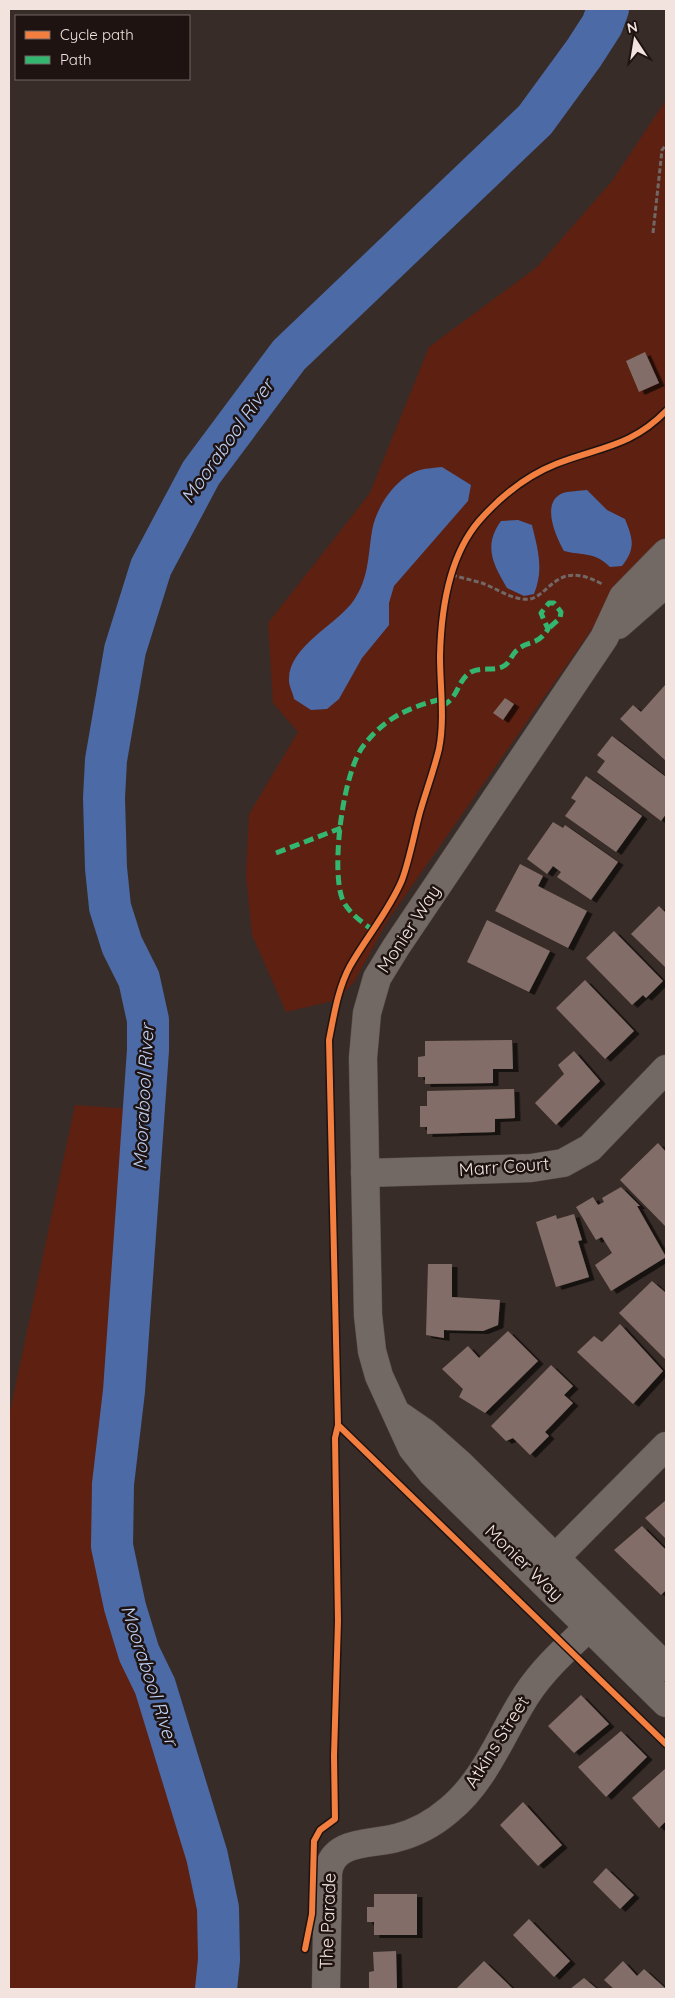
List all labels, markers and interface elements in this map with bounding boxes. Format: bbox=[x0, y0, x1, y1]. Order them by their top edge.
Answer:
legend bbox=[15, 15, 190, 80]
north arrow bbox=[610, 15, 660, 65]
text: N bbox=[625, 17, 639, 37]
text: Cycle path bbox=[60, 25, 134, 44]
text: Path bbox=[60, 50, 92, 69]
water label: Moorabool River bbox=[175, 372, 280, 508]
street label: Monier Way bbox=[372, 880, 446, 977]
water label: Moorabool River bbox=[127, 1021, 159, 1171]
street label: Marr Court bbox=[458, 1152, 550, 1181]
street label: Monier Way bbox=[480, 1519, 568, 1606]
water label: Moorabool River bbox=[116, 1602, 185, 1751]
street label: Atkins Street bbox=[459, 1692, 534, 1792]
street label: The Parade bbox=[314, 1872, 341, 1970]

